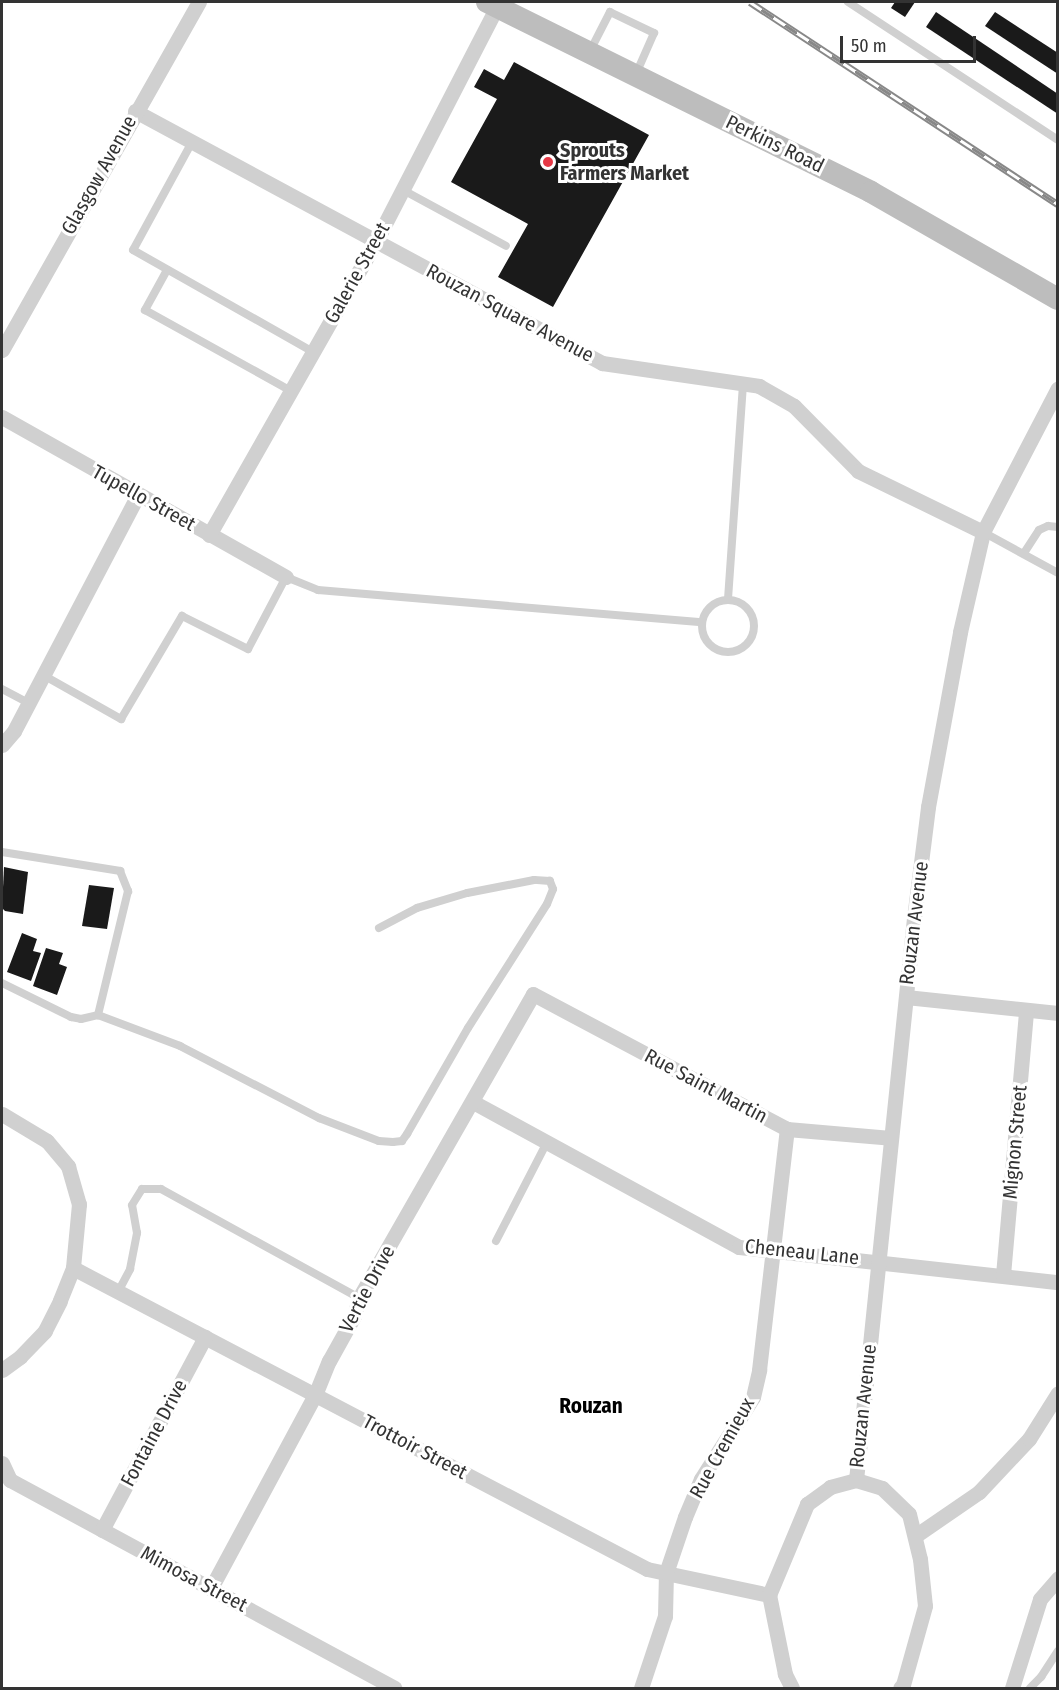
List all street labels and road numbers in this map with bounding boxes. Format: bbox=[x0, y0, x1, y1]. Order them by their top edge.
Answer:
street label: Perkins Road bbox=[722, 110, 828, 178]
street label: Glasgow Avenue bbox=[56, 111, 142, 239]
street label: Galerie Street bbox=[319, 218, 395, 328]
street label: Rouzan Square Avenue bbox=[422, 259, 598, 367]
street label: Tupello Street bbox=[88, 460, 200, 536]
street label: Rouzan Avenue bbox=[895, 860, 933, 986]
street label: Rue Saint Martin bbox=[641, 1044, 771, 1128]
street label: Mignon Street bbox=[998, 1084, 1032, 1200]
street label: Cheneau Lane bbox=[744, 1234, 860, 1270]
street label: Vertie Drive bbox=[334, 1241, 400, 1337]
street label: Rouzan Avenue bbox=[845, 1343, 881, 1469]
street label: Fontaine Drive bbox=[116, 1375, 192, 1491]
street label: Rue Cremieux bbox=[684, 1393, 760, 1503]
street label: Trottoir Street bbox=[359, 1409, 471, 1485]
street label: Mimosa Street bbox=[137, 1541, 251, 1617]

